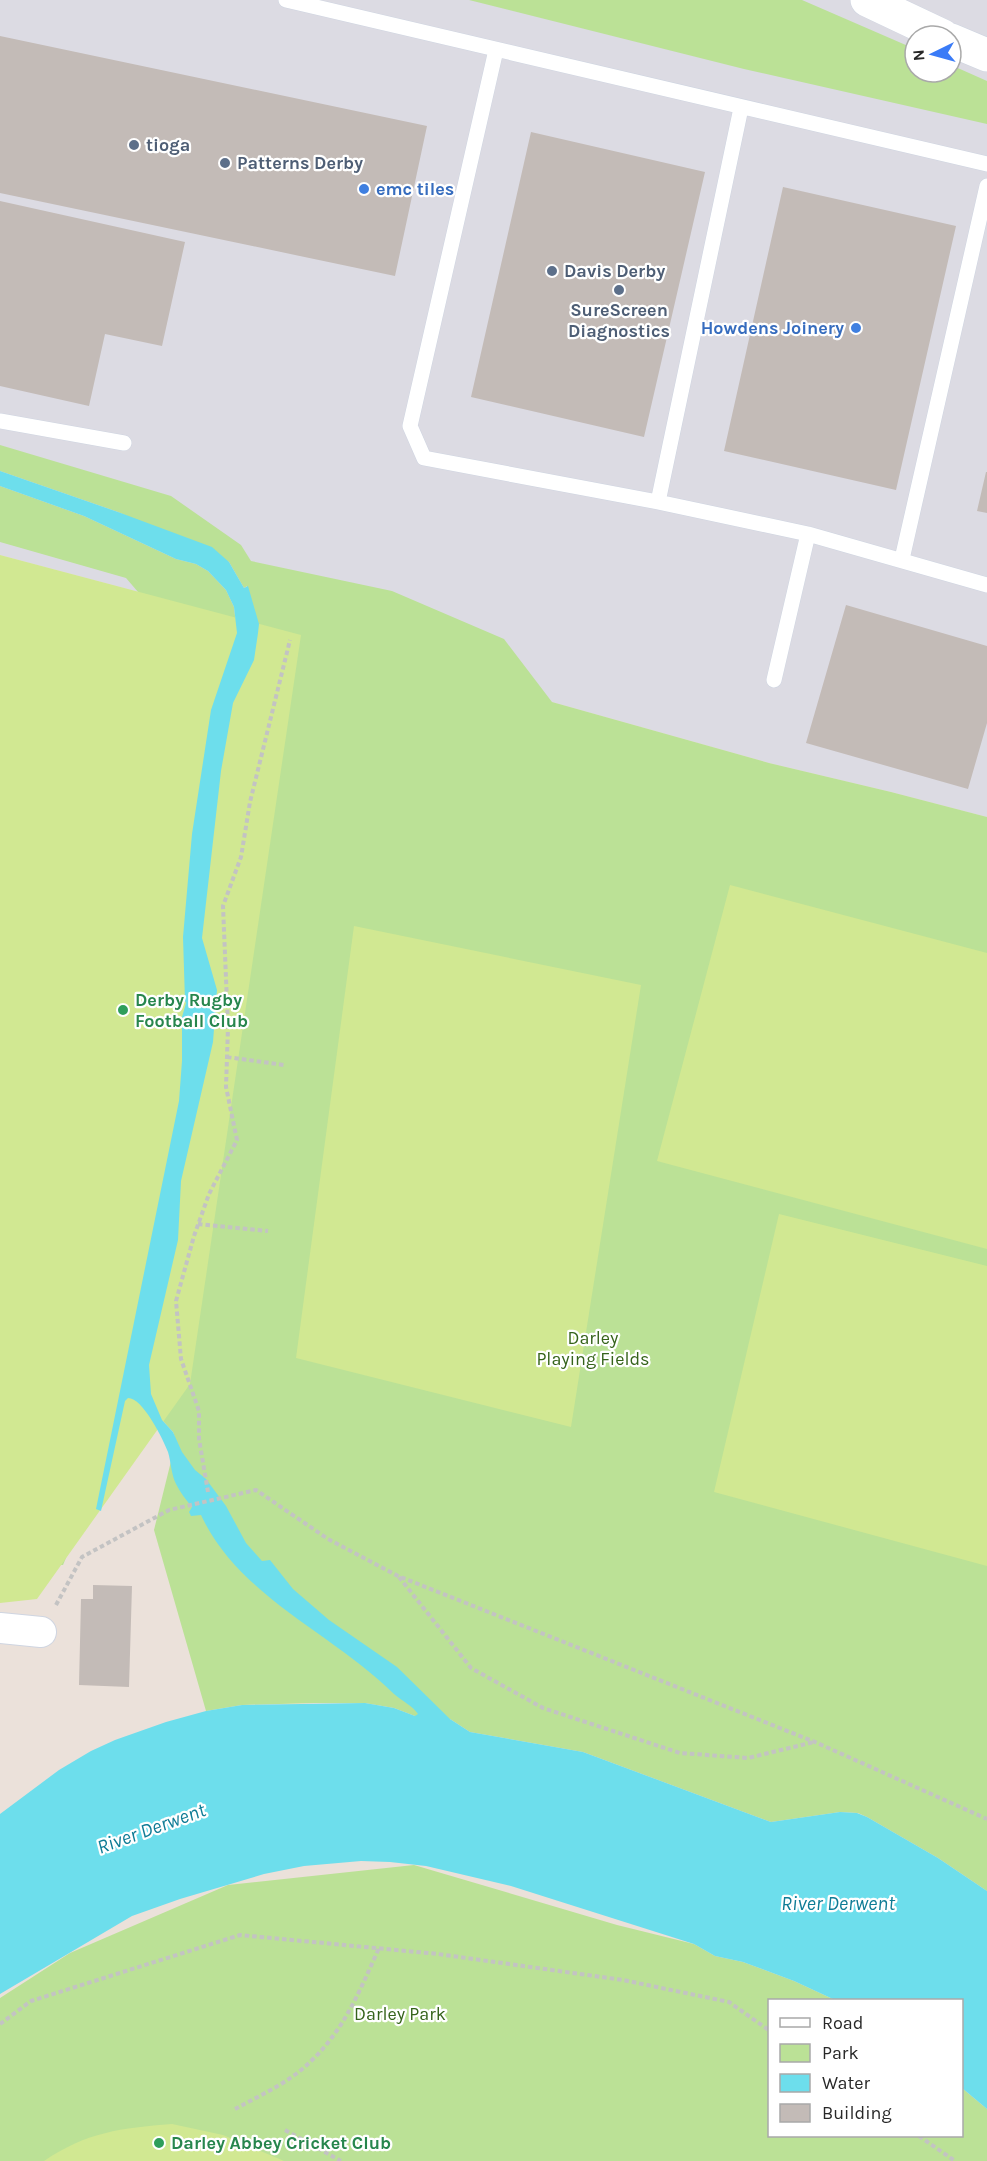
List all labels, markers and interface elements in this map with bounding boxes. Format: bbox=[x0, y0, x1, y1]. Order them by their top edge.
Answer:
north arrow bbox=[903, 24, 963, 84]
text: N bbox=[909, 49, 929, 62]
place label: tioga bbox=[146, 134, 190, 156]
marker: tioga bbox=[127, 138, 141, 152]
place label: Patterns Derby bbox=[237, 152, 363, 174]
marker: Patterns Derby bbox=[218, 156, 232, 170]
place label: emc tiles bbox=[376, 178, 454, 200]
marker: emc tiles bbox=[357, 182, 371, 196]
place label: Davis Derby bbox=[564, 260, 665, 282]
marker: Davis Derby bbox=[545, 264, 559, 278]
marker: SureScreen Diagnostics bbox=[612, 283, 626, 297]
place label: SureScreen Diagnostics bbox=[568, 299, 670, 342]
place label: Howdens Joinery bbox=[701, 317, 844, 339]
marker: Howdens Joinery bbox=[849, 321, 863, 335]
place label: Derby Rugby Football Club bbox=[135, 989, 248, 1032]
marker: Derby Rugby Football Club bbox=[116, 1003, 130, 1017]
park label: Darley Playing Fields bbox=[536, 1327, 650, 1370]
water label: River Derwent bbox=[94, 1798, 209, 1859]
water label: River Derwent bbox=[781, 1892, 895, 1915]
legend bbox=[768, 1999, 963, 2137]
park label: Darley Park bbox=[354, 2003, 446, 2025]
text: Road bbox=[822, 2012, 863, 2034]
text: Park bbox=[822, 2042, 859, 2064]
text: Water bbox=[822, 2072, 870, 2094]
text: Building bbox=[822, 2102, 892, 2124]
place label: Darley Abbey Cricket Club bbox=[171, 2132, 391, 2154]
marker: Darley Abbey Cricket Club bbox=[152, 2136, 166, 2150]

